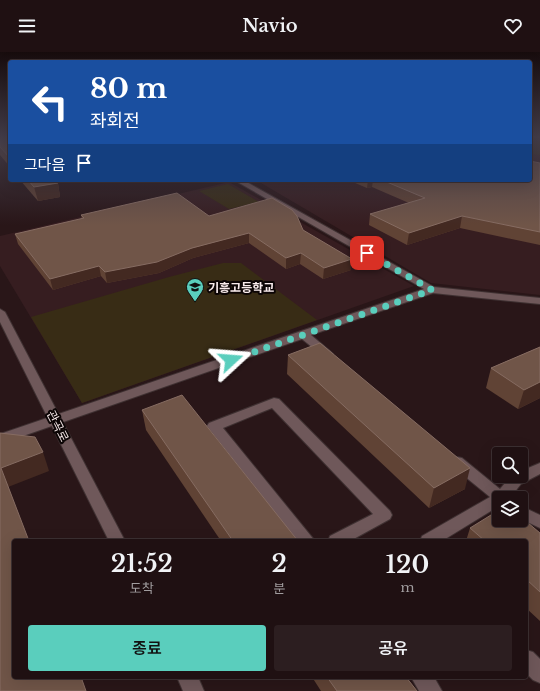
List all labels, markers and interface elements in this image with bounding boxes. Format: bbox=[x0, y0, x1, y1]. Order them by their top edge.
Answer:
icon: menu bbox=[16, 15, 38, 37]
text: Navio bbox=[242, 15, 298, 37]
icon: heart bbox=[502, 15, 524, 37]
text: 80 m bbox=[90, 71, 167, 106]
icon: left bbox=[24, 76, 76, 128]
text: 좌회전 bbox=[90, 110, 140, 132]
icon: arrive bbox=[73, 152, 95, 174]
text: 그다음 bbox=[24, 155, 65, 174]
pin bbox=[350, 236, 384, 270]
icon: arrive bbox=[356, 242, 378, 264]
school or university icon: 기흥고등학교 bbox=[185, 277, 205, 302]
place label: 기흥고등학교 bbox=[208, 280, 274, 295]
position arrow bbox=[210, 339, 252, 381]
street label: 관곡로 bbox=[44, 408, 72, 444]
map controls bbox=[492, 447, 528, 527]
button: search bbox=[492, 447, 528, 483]
button: layers bbox=[492, 491, 528, 527]
text: 21:52 bbox=[111, 549, 173, 578]
text: 2 bbox=[272, 549, 287, 578]
text: 120 bbox=[386, 550, 429, 579]
text: m bbox=[400, 579, 414, 596]
text: 도착 bbox=[130, 580, 154, 597]
text: 분 bbox=[273, 580, 285, 597]
button: 종료 bbox=[28, 625, 266, 671]
button: 공유 bbox=[274, 625, 512, 671]

